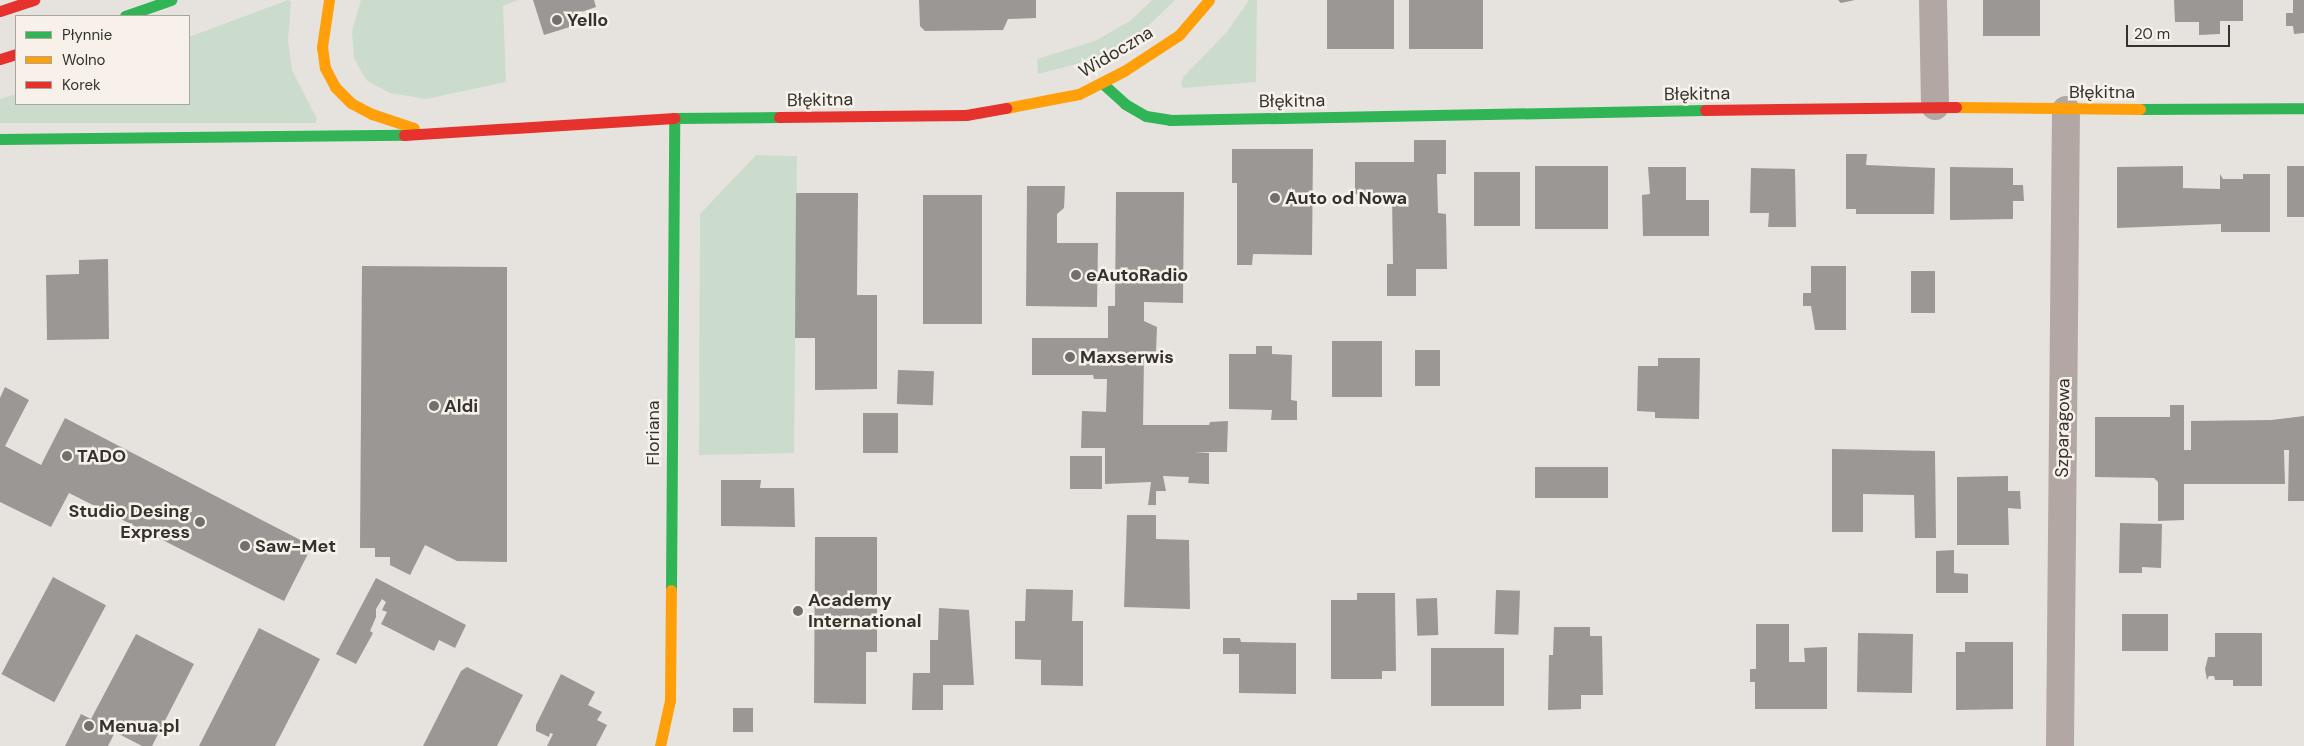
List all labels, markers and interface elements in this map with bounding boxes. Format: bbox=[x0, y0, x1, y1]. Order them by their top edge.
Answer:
place label: Yello bbox=[567, 9, 608, 31]
marker: Yello bbox=[551, 14, 563, 26]
legend bbox=[15, 15, 190, 105]
scale bar bbox=[2129, 15, 2233, 47]
street label: Widoczna bbox=[1075, 22, 1157, 82]
text: 20 m bbox=[2134, 24, 2170, 44]
text: Płynnie bbox=[62, 25, 112, 45]
text: Wolno bbox=[62, 50, 106, 70]
text: Korek bbox=[62, 75, 101, 95]
street label: Błękitna bbox=[2069, 81, 2135, 103]
street label: Błękitna bbox=[1664, 83, 1730, 105]
street label: Błękitna bbox=[787, 89, 853, 111]
street label: Błękitna bbox=[1259, 90, 1325, 112]
place label: Auto od Nowa bbox=[1285, 187, 1407, 209]
marker: Auto od Nowa bbox=[1269, 192, 1281, 204]
place label: eAutoRadio bbox=[1086, 264, 1188, 286]
marker: eAutoRadio bbox=[1070, 269, 1082, 281]
place label: Maxserwis bbox=[1080, 346, 1174, 368]
marker: Maxserwis bbox=[1064, 351, 1076, 363]
street label: Szparagowa bbox=[2051, 378, 2075, 478]
place label: Aldi bbox=[444, 395, 478, 417]
marker: Aldi bbox=[428, 400, 440, 412]
street label: Floriana bbox=[642, 400, 664, 466]
place label: TADO bbox=[77, 445, 126, 467]
marker: TADO bbox=[61, 450, 73, 462]
place label: Studio Desing Express bbox=[68, 501, 190, 544]
marker: Studio Desing Express bbox=[194, 516, 206, 528]
place label: Saw-Met bbox=[255, 535, 336, 557]
marker: Saw-Met bbox=[239, 540, 251, 552]
place label: Academy International bbox=[808, 590, 921, 632]
marker: Academy International bbox=[792, 605, 804, 617]
place label: Menua.pl bbox=[99, 715, 180, 737]
marker: Menua.pl bbox=[83, 720, 95, 732]

